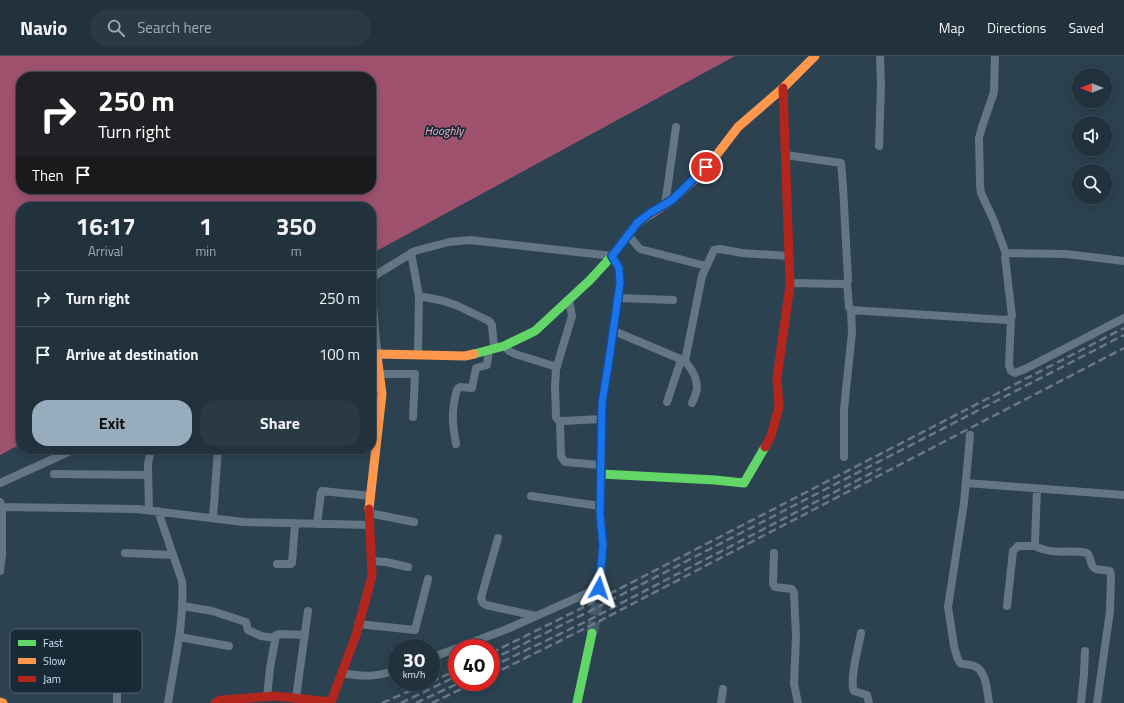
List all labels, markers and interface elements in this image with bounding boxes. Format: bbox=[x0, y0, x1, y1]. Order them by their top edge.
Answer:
search box bbox=[91, 10, 371, 46]
text: Navio bbox=[20, 13, 67, 42]
text: Search here bbox=[137, 16, 212, 39]
icon: search bbox=[105, 17, 127, 39]
text: Map bbox=[939, 17, 965, 38]
text: Directions bbox=[987, 17, 1046, 38]
text: Saved bbox=[1068, 17, 1104, 38]
north arrow bbox=[1072, 68, 1112, 108]
map controls bbox=[1072, 68, 1112, 204]
text: 250 m bbox=[98, 79, 175, 122]
icon: right bbox=[32, 88, 84, 140]
button: sound bbox=[1072, 116, 1112, 156]
text: Turn right bbox=[98, 118, 171, 145]
water label: Hooghly bbox=[425, 121, 465, 140]
pin bbox=[689, 150, 723, 184]
icon: arrive bbox=[695, 156, 717, 178]
text: Then bbox=[32, 164, 64, 187]
icon: arrive bbox=[72, 164, 94, 186]
button: search bbox=[1072, 164, 1112, 204]
text: 16:17 bbox=[76, 208, 136, 244]
text: 1 bbox=[199, 208, 213, 244]
text: 350 bbox=[276, 208, 316, 244]
text: Arrival bbox=[88, 241, 123, 261]
text: min bbox=[195, 241, 216, 261]
text: m bbox=[291, 241, 302, 261]
text: Turn right bbox=[66, 287, 130, 310]
text: 250 m bbox=[319, 287, 360, 310]
icon: right bbox=[32, 288, 54, 310]
text: Arrive at destination bbox=[66, 343, 199, 366]
text: 100 m bbox=[319, 343, 360, 366]
icon: arrive bbox=[32, 344, 54, 366]
button: Exit bbox=[32, 400, 192, 446]
button: Share bbox=[200, 400, 360, 446]
position arrow bbox=[578, 567, 620, 609]
legend bbox=[10, 629, 142, 693]
text: Fast bbox=[43, 635, 63, 651]
speed limit sign: 40 bbox=[448, 639, 500, 691]
text: 30 bbox=[403, 644, 425, 675]
text: Slow bbox=[43, 653, 66, 669]
text: km/h bbox=[403, 667, 425, 682]
text: Jam bbox=[43, 671, 61, 687]

